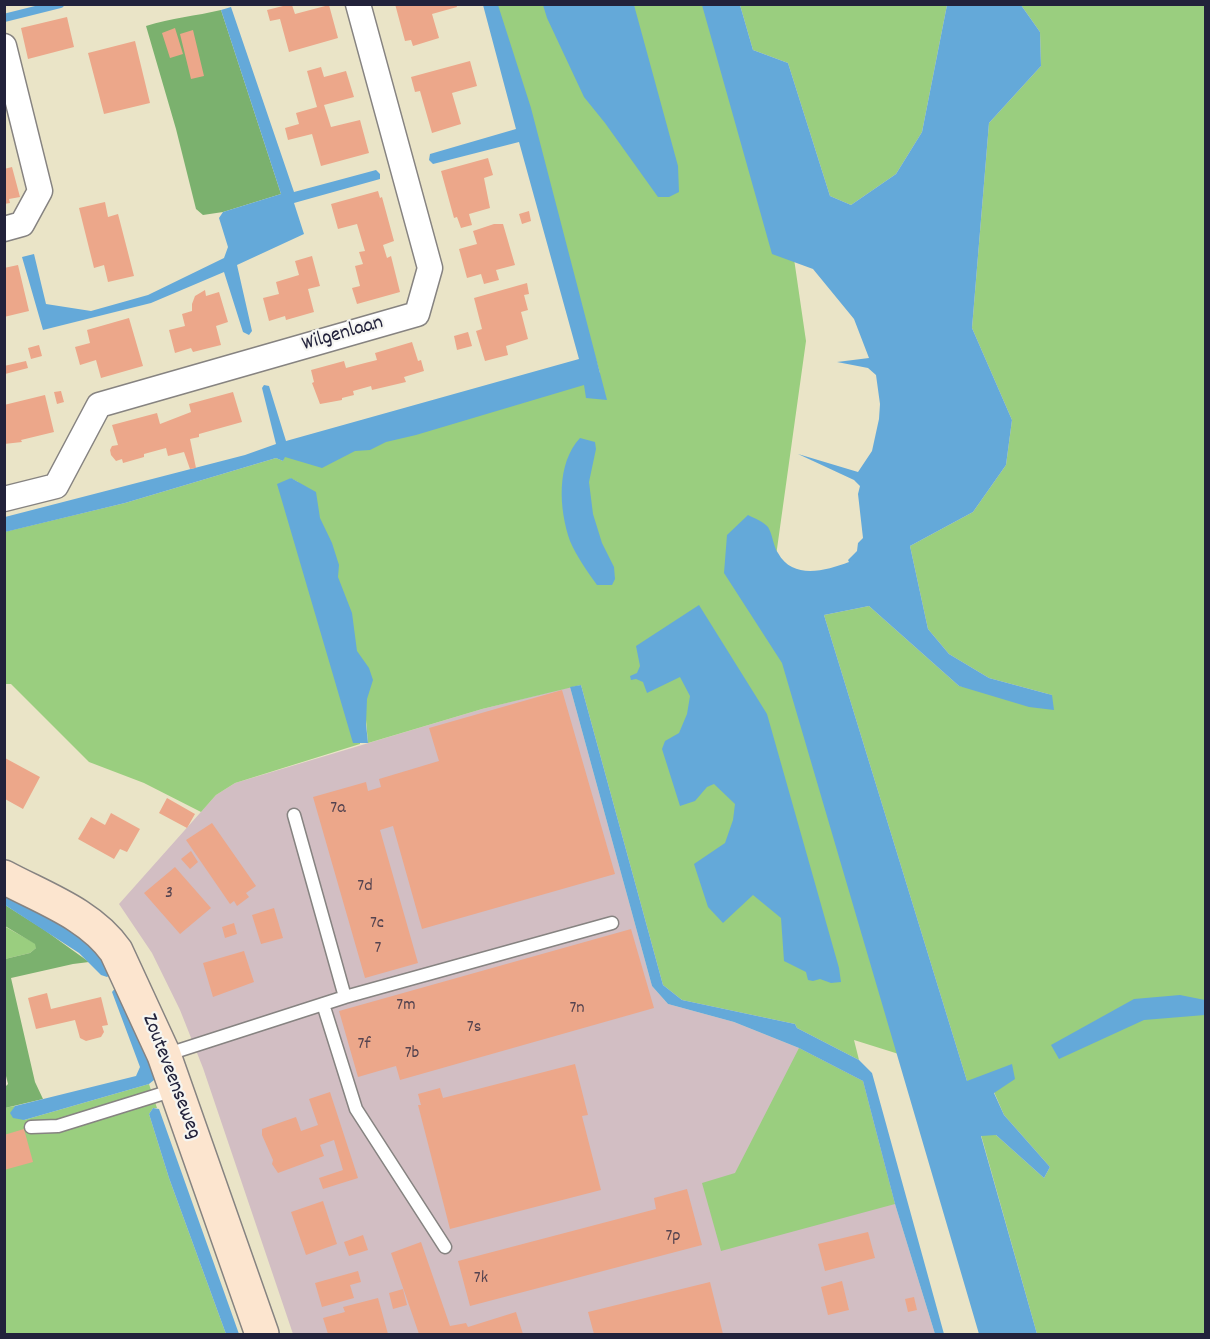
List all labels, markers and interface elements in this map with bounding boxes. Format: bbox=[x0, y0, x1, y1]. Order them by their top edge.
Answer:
street label: Wilgenlaan bbox=[299, 311, 387, 359]
house number: 7a bbox=[330, 799, 346, 821]
house number: 7d bbox=[357, 877, 373, 899]
house number: 3 bbox=[165, 884, 173, 906]
house number: 7c bbox=[370, 914, 384, 936]
house number: 7 bbox=[375, 939, 381, 961]
house number: 7m bbox=[396, 996, 416, 1018]
house number: 7n bbox=[569, 999, 585, 1021]
street label: Zouteveenseweg bbox=[135, 1011, 205, 1143]
house number: 7s bbox=[467, 1018, 481, 1040]
house number: 7f bbox=[357, 1035, 371, 1057]
house number: 7b bbox=[405, 1044, 419, 1066]
house number: 7p bbox=[665, 1227, 681, 1249]
house number: 7k bbox=[474, 1269, 488, 1291]

